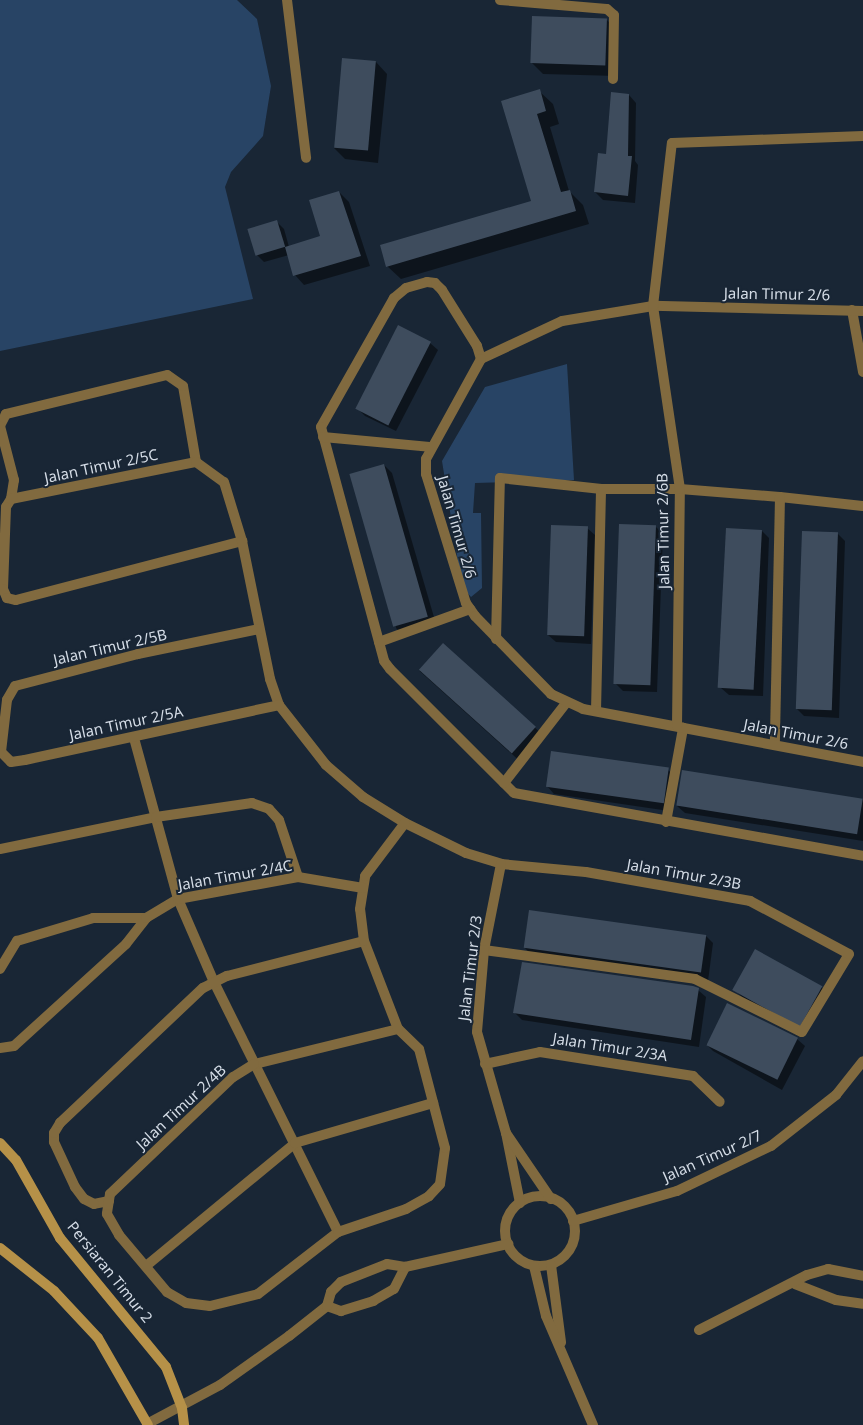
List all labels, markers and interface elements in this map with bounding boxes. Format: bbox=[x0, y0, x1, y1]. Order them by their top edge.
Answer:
street label: Jalan Timur 2/6 bbox=[724, 284, 830, 304]
street label: Jalan Timur 2/5C bbox=[43, 445, 159, 487]
street label: Jalan Timur 2/6 bbox=[434, 473, 480, 581]
street label: Jalan Timur 2/6B bbox=[653, 473, 673, 589]
street label: Jalan Timur 2/5B bbox=[51, 625, 169, 669]
street label: Jalan Timur 2/5A bbox=[67, 702, 185, 744]
street label: Jalan Timur 2/6 bbox=[742, 715, 850, 753]
street label: Jalan Timur 2/3B bbox=[625, 855, 743, 893]
street label: Jalan Timur 2/4C bbox=[176, 856, 294, 894]
street label: Jalan Timur 2/3 bbox=[455, 914, 485, 1022]
street label: Jalan Timur 2/3A bbox=[551, 1029, 669, 1065]
street label: Jalan Timur 2/4B bbox=[132, 1061, 230, 1153]
street label: Jalan Timur 2/7 bbox=[660, 1126, 764, 1186]
street label: Persiaran Timur 2 bbox=[64, 1218, 156, 1326]

